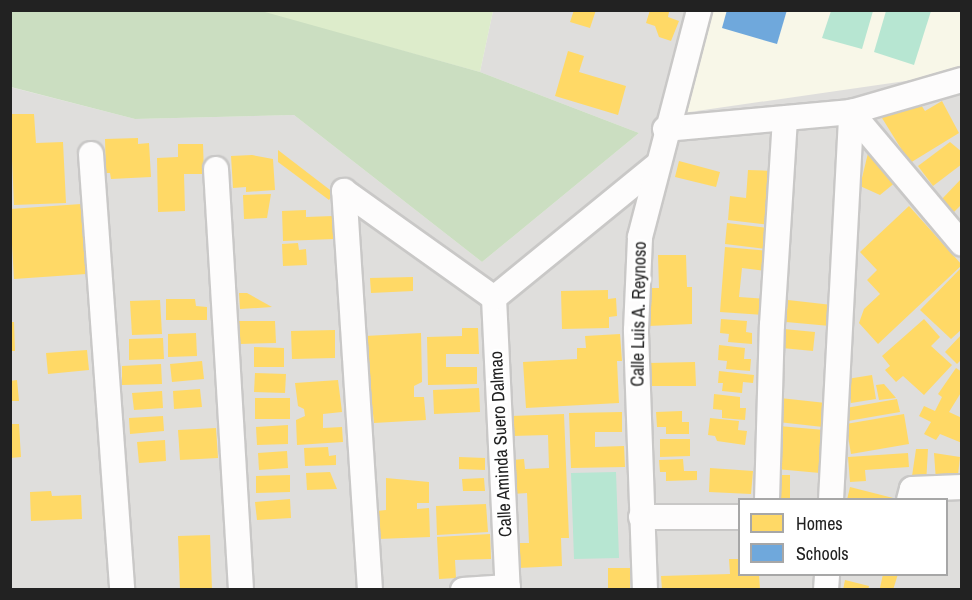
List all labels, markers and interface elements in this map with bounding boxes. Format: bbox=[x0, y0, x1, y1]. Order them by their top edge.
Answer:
street label: Calle Luis A. Reynoso bbox=[627, 241, 651, 387]
street label: Calle Aminda Suero Dalmao bbox=[485, 350, 517, 538]
legend bbox=[738, 498, 948, 576]
text: Homes bbox=[796, 511, 843, 536]
text: Schools bbox=[796, 541, 849, 566]

